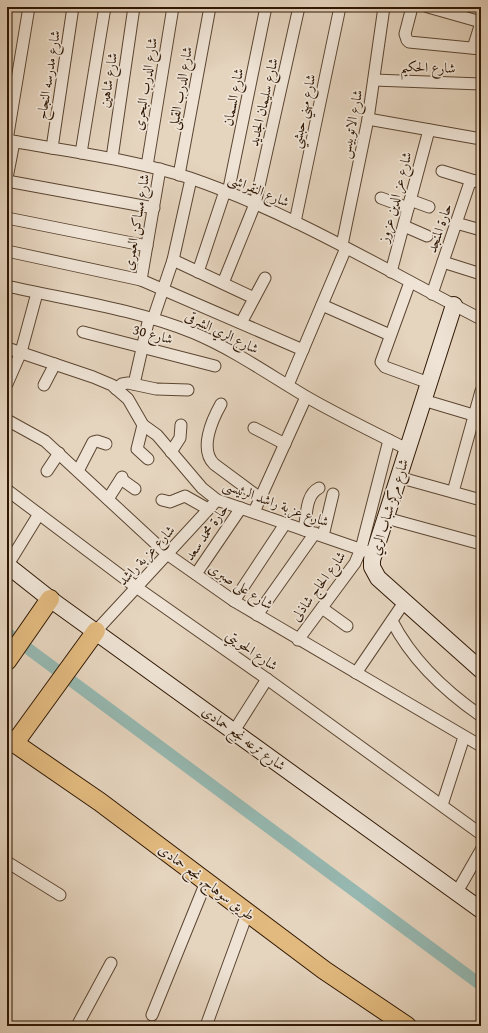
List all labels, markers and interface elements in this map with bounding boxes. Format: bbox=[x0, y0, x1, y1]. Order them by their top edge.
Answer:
street label: شارع مدرسه النجاح bbox=[31, 29, 68, 122]
street label: شارع الدرب البحرى bbox=[128, 36, 164, 132]
street label: شارع الدرب القبلى bbox=[163, 45, 199, 132]
street label: شارع شاهين bbox=[94, 51, 124, 109]
street label: شارع سليمان الجديد bbox=[243, 56, 285, 148]
street label: شارع الحكيم bbox=[400, 56, 456, 82]
street label: شارع السمان bbox=[218, 66, 250, 128]
street label: شارع مهني حبشي bbox=[285, 72, 325, 151]
street label: شارع الاتوبيس bbox=[335, 88, 369, 161]
street label: شارع عز الدين عزوز bbox=[373, 149, 419, 247]
street label: شارع النقراشى bbox=[225, 168, 293, 214]
street label: شارع مساكن العمرى bbox=[118, 172, 156, 272]
street label: حارة المنجد bbox=[421, 201, 457, 255]
street label: شارع الري الشرقى bbox=[181, 306, 262, 360]
street label: شارع 30 bbox=[130, 319, 175, 351]
street label: شارع مركز شباب الري bbox=[365, 456, 415, 558]
street label: شارع عزبة راشد الرئيسى bbox=[219, 475, 332, 533]
street label: حارة محمد سعد bbox=[179, 500, 233, 564]
street label: شارع عزبة راشد bbox=[113, 520, 181, 591]
street label: شارع الحاج شاذلى bbox=[286, 547, 353, 627]
street label: شارع على صبرى bbox=[204, 558, 277, 616]
street label: شارع الحويتي bbox=[220, 625, 282, 678]
street label: شارع ترعه نجع حمادى bbox=[196, 701, 290, 778]
street label: طريق سوهاج, نجع حمادى bbox=[152, 839, 259, 928]

